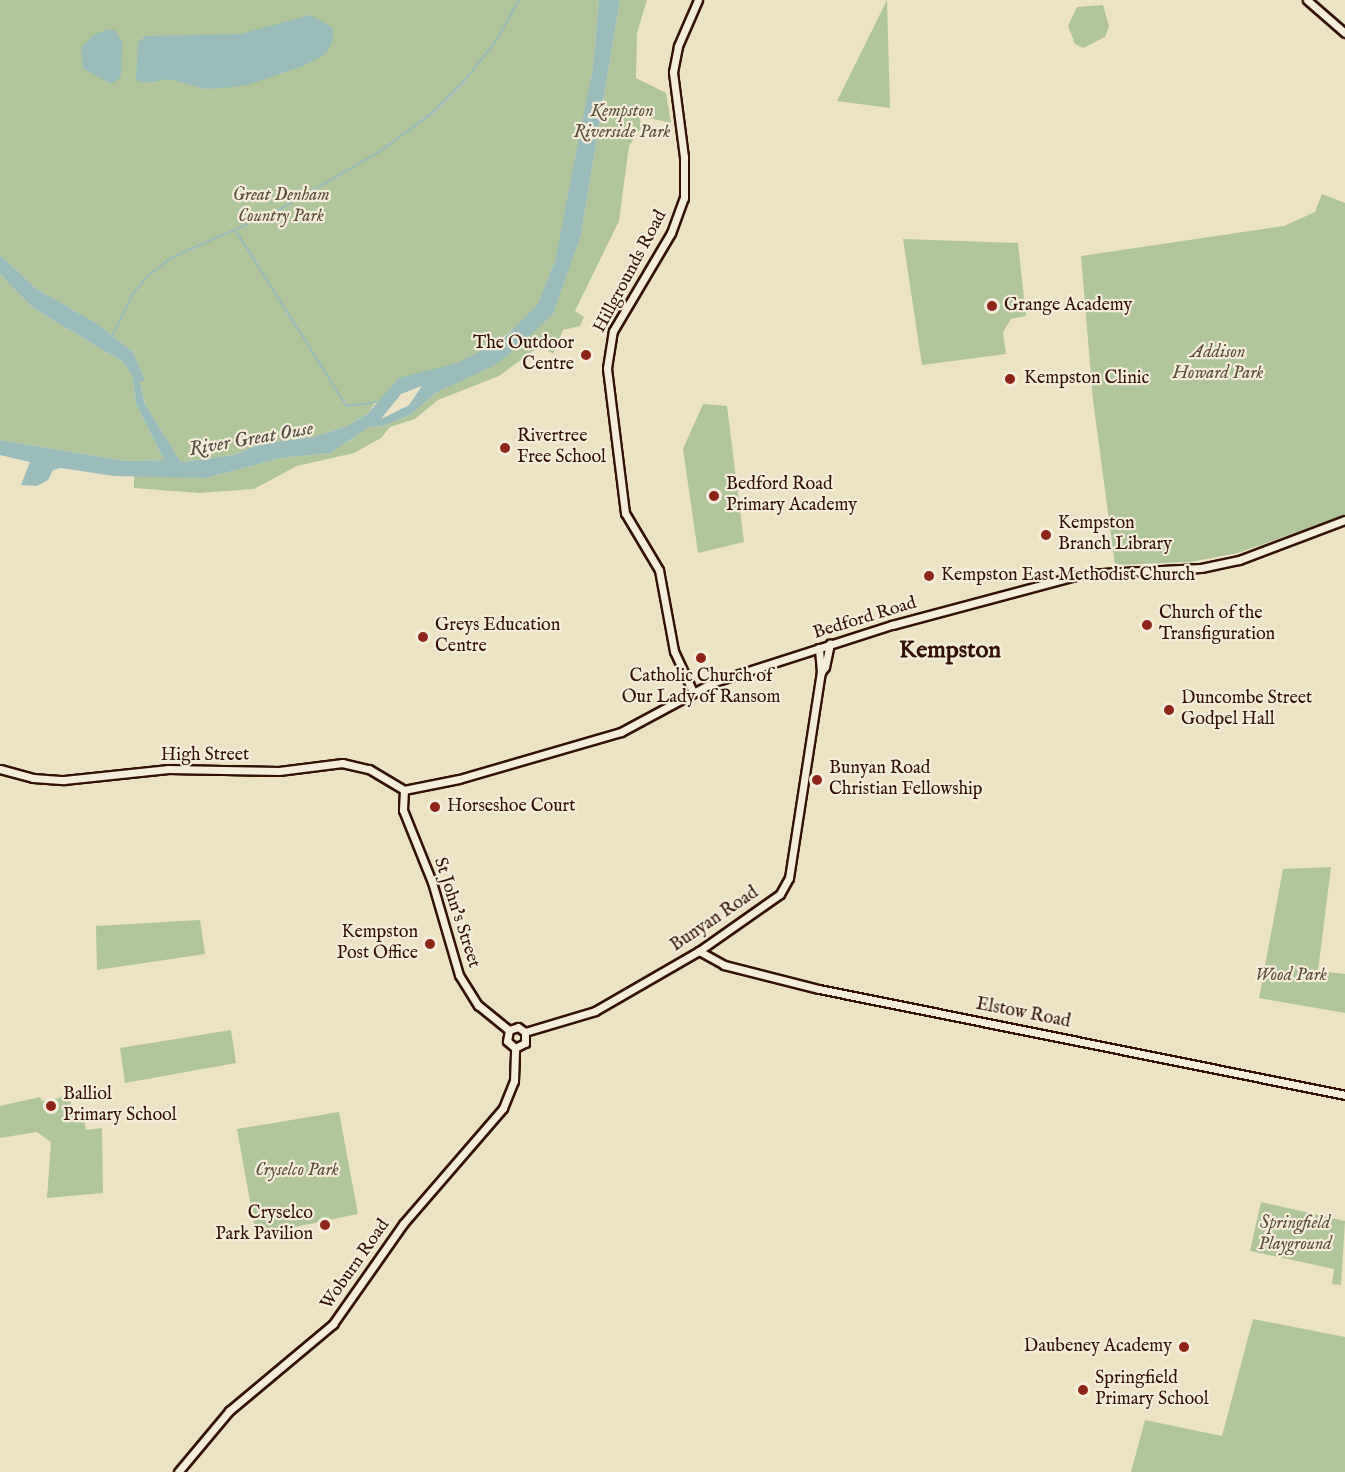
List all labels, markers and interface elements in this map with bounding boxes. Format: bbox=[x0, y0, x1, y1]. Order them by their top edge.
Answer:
park label: Kempston Riverside Park bbox=[574, 102, 670, 144]
park label: Great Denham Country Park bbox=[232, 186, 330, 228]
street label: Hillgrounds Road bbox=[590, 207, 672, 337]
place label: Grange Academy bbox=[1004, 295, 1132, 317]
marker: Grange Academy bbox=[985, 299, 999, 313]
place label: The Outdoor Centre bbox=[473, 334, 574, 376]
park label: Addison Howard Park bbox=[1172, 343, 1264, 386]
marker: The Outdoor Centre bbox=[579, 348, 593, 362]
place label: Kempston Clinic bbox=[1024, 368, 1149, 390]
marker: Kempston Clinic bbox=[1001, 370, 1019, 388]
water label: River Great Ouse bbox=[187, 416, 315, 462]
place label: Rivertree Free School bbox=[517, 427, 606, 470]
marker: Rivertree Free School bbox=[498, 441, 512, 455]
place label: Bedford Road Primary Academy bbox=[726, 475, 857, 518]
marker: Bedford Road Primary Academy bbox=[707, 489, 721, 503]
place label: Kempston Branch Library bbox=[1058, 514, 1172, 556]
marker: Kempston Branch Library bbox=[1039, 528, 1053, 542]
place label: Kempston East Methodist Church bbox=[941, 565, 1195, 587]
marker: Kempston East Methodist Church bbox=[922, 569, 936, 583]
street label: Bedford Road bbox=[811, 593, 919, 645]
place label: Church of the Transfiguration bbox=[1159, 604, 1275, 646]
place label: Greys Education Centre bbox=[435, 616, 560, 658]
marker: Church of the Transfiguration bbox=[1140, 618, 1154, 632]
marker: Greys Education Centre bbox=[416, 630, 430, 644]
district label: Kempston bbox=[899, 637, 1001, 665]
marker: Catholic Church of Our Lady of Ransom bbox=[694, 651, 708, 665]
place label: Catholic Church of Our Lady of Ransom bbox=[622, 667, 780, 710]
place label: Duncombe Street Godpel Hall bbox=[1181, 689, 1312, 732]
marker: Duncombe Street Godpel Hall bbox=[1162, 703, 1176, 717]
street label: High Street bbox=[161, 745, 249, 767]
place label: Bunyan Road Christian Fellowship bbox=[829, 759, 983, 802]
marker: Bunyan Road Christian Fellowship bbox=[810, 773, 824, 787]
place label: Horseshoe Court bbox=[447, 796, 575, 818]
marker: Horseshoe Court bbox=[428, 800, 442, 814]
street label: St John's Street bbox=[428, 855, 484, 971]
street label: Bunyan Road bbox=[667, 883, 763, 957]
place label: Kempston Post Office bbox=[337, 923, 418, 966]
marker: Kempston Post Office bbox=[423, 937, 437, 951]
park label: Wood Park bbox=[1255, 965, 1327, 987]
street label: Elstow Road bbox=[974, 994, 1072, 1034]
place label: Balliol Primary School bbox=[63, 1085, 177, 1128]
marker: Balliol Primary School bbox=[44, 1099, 58, 1113]
park label: Cryselco Park bbox=[255, 1160, 339, 1182]
place label: Cryselco Park Pavilion bbox=[215, 1204, 313, 1246]
park label: Springfield Playground bbox=[1258, 1214, 1332, 1256]
street label: Woburn Road bbox=[317, 1216, 395, 1314]
marker: Cryselco Park Pavilion bbox=[318, 1218, 332, 1232]
place label: Daubeney Academy bbox=[1024, 1336, 1172, 1358]
marker: Daubeney Academy bbox=[1177, 1340, 1191, 1354]
place label: Springfield Primary School bbox=[1095, 1369, 1209, 1412]
marker: Springfield Primary School bbox=[1076, 1383, 1090, 1397]

